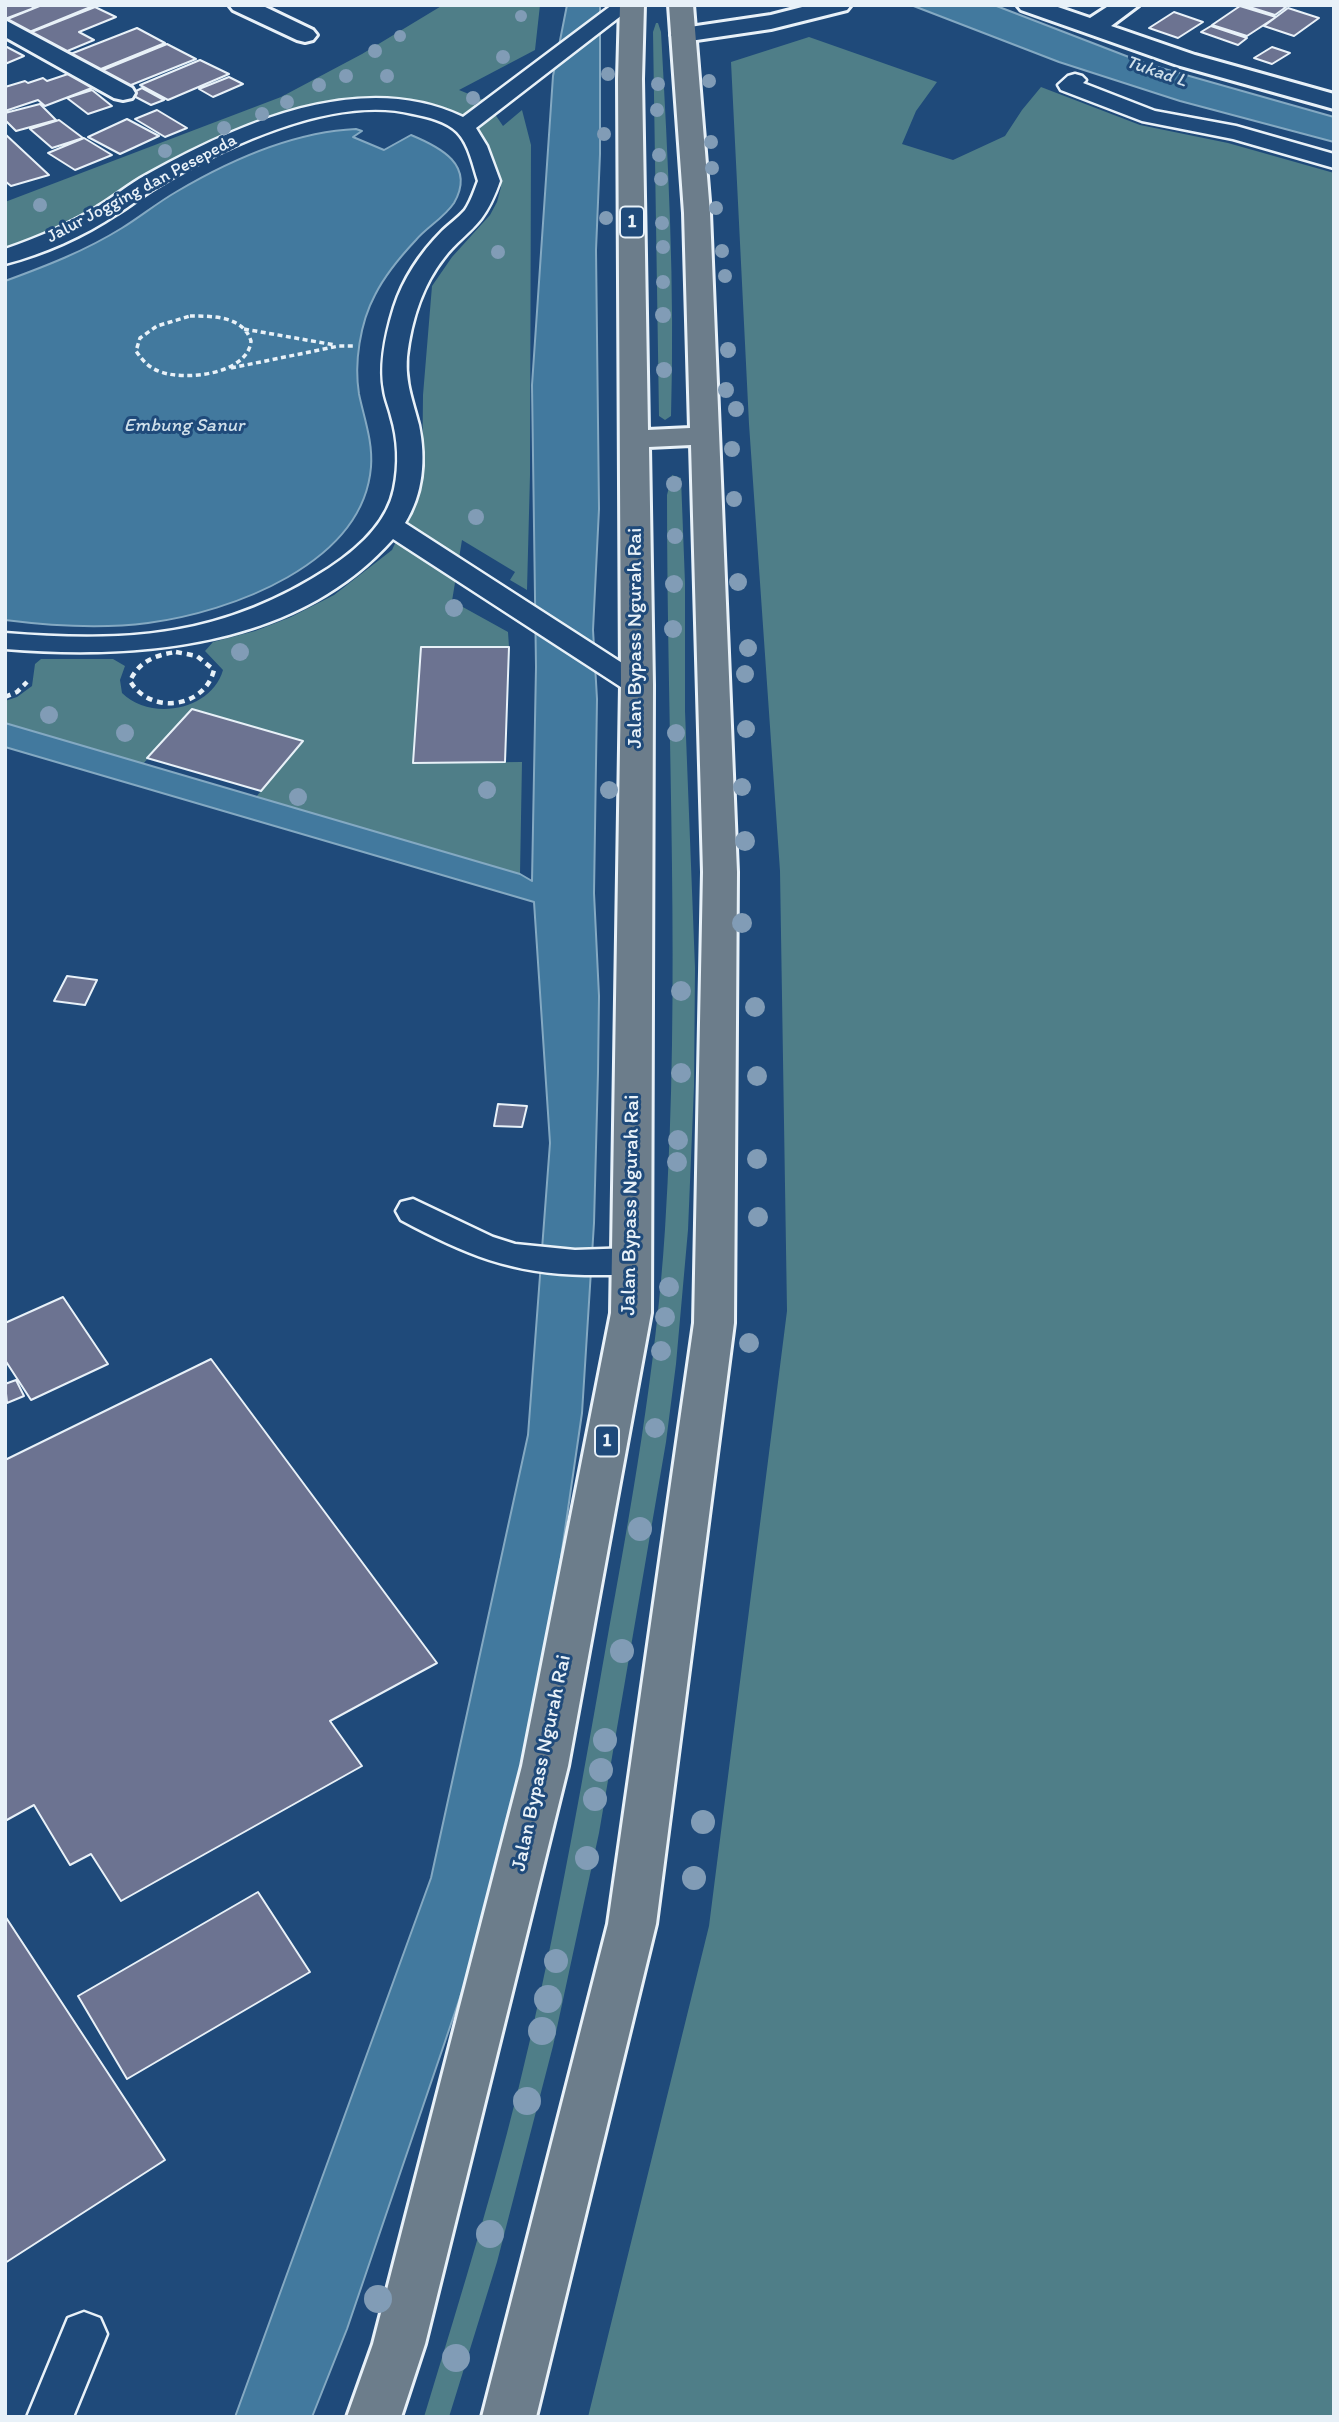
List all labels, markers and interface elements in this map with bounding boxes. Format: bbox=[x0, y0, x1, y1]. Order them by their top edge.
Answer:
water label: Tukad L bbox=[1123, 51, 1189, 93]
street label: Jalur Jogging dan Pesepeda bbox=[43, 130, 241, 248]
road number: 1 bbox=[620, 206, 644, 238]
water label: Embung Sanur bbox=[124, 415, 244, 437]
street label: Jalan Bypass Ngurah Rai bbox=[623, 528, 649, 748]
street label: Jalan Bypass Ngurah Rai bbox=[616, 1094, 646, 1316]
road number: 1 bbox=[595, 1426, 619, 1456]
street label: Jalan Bypass Ngurah Rai bbox=[507, 1652, 577, 1874]

